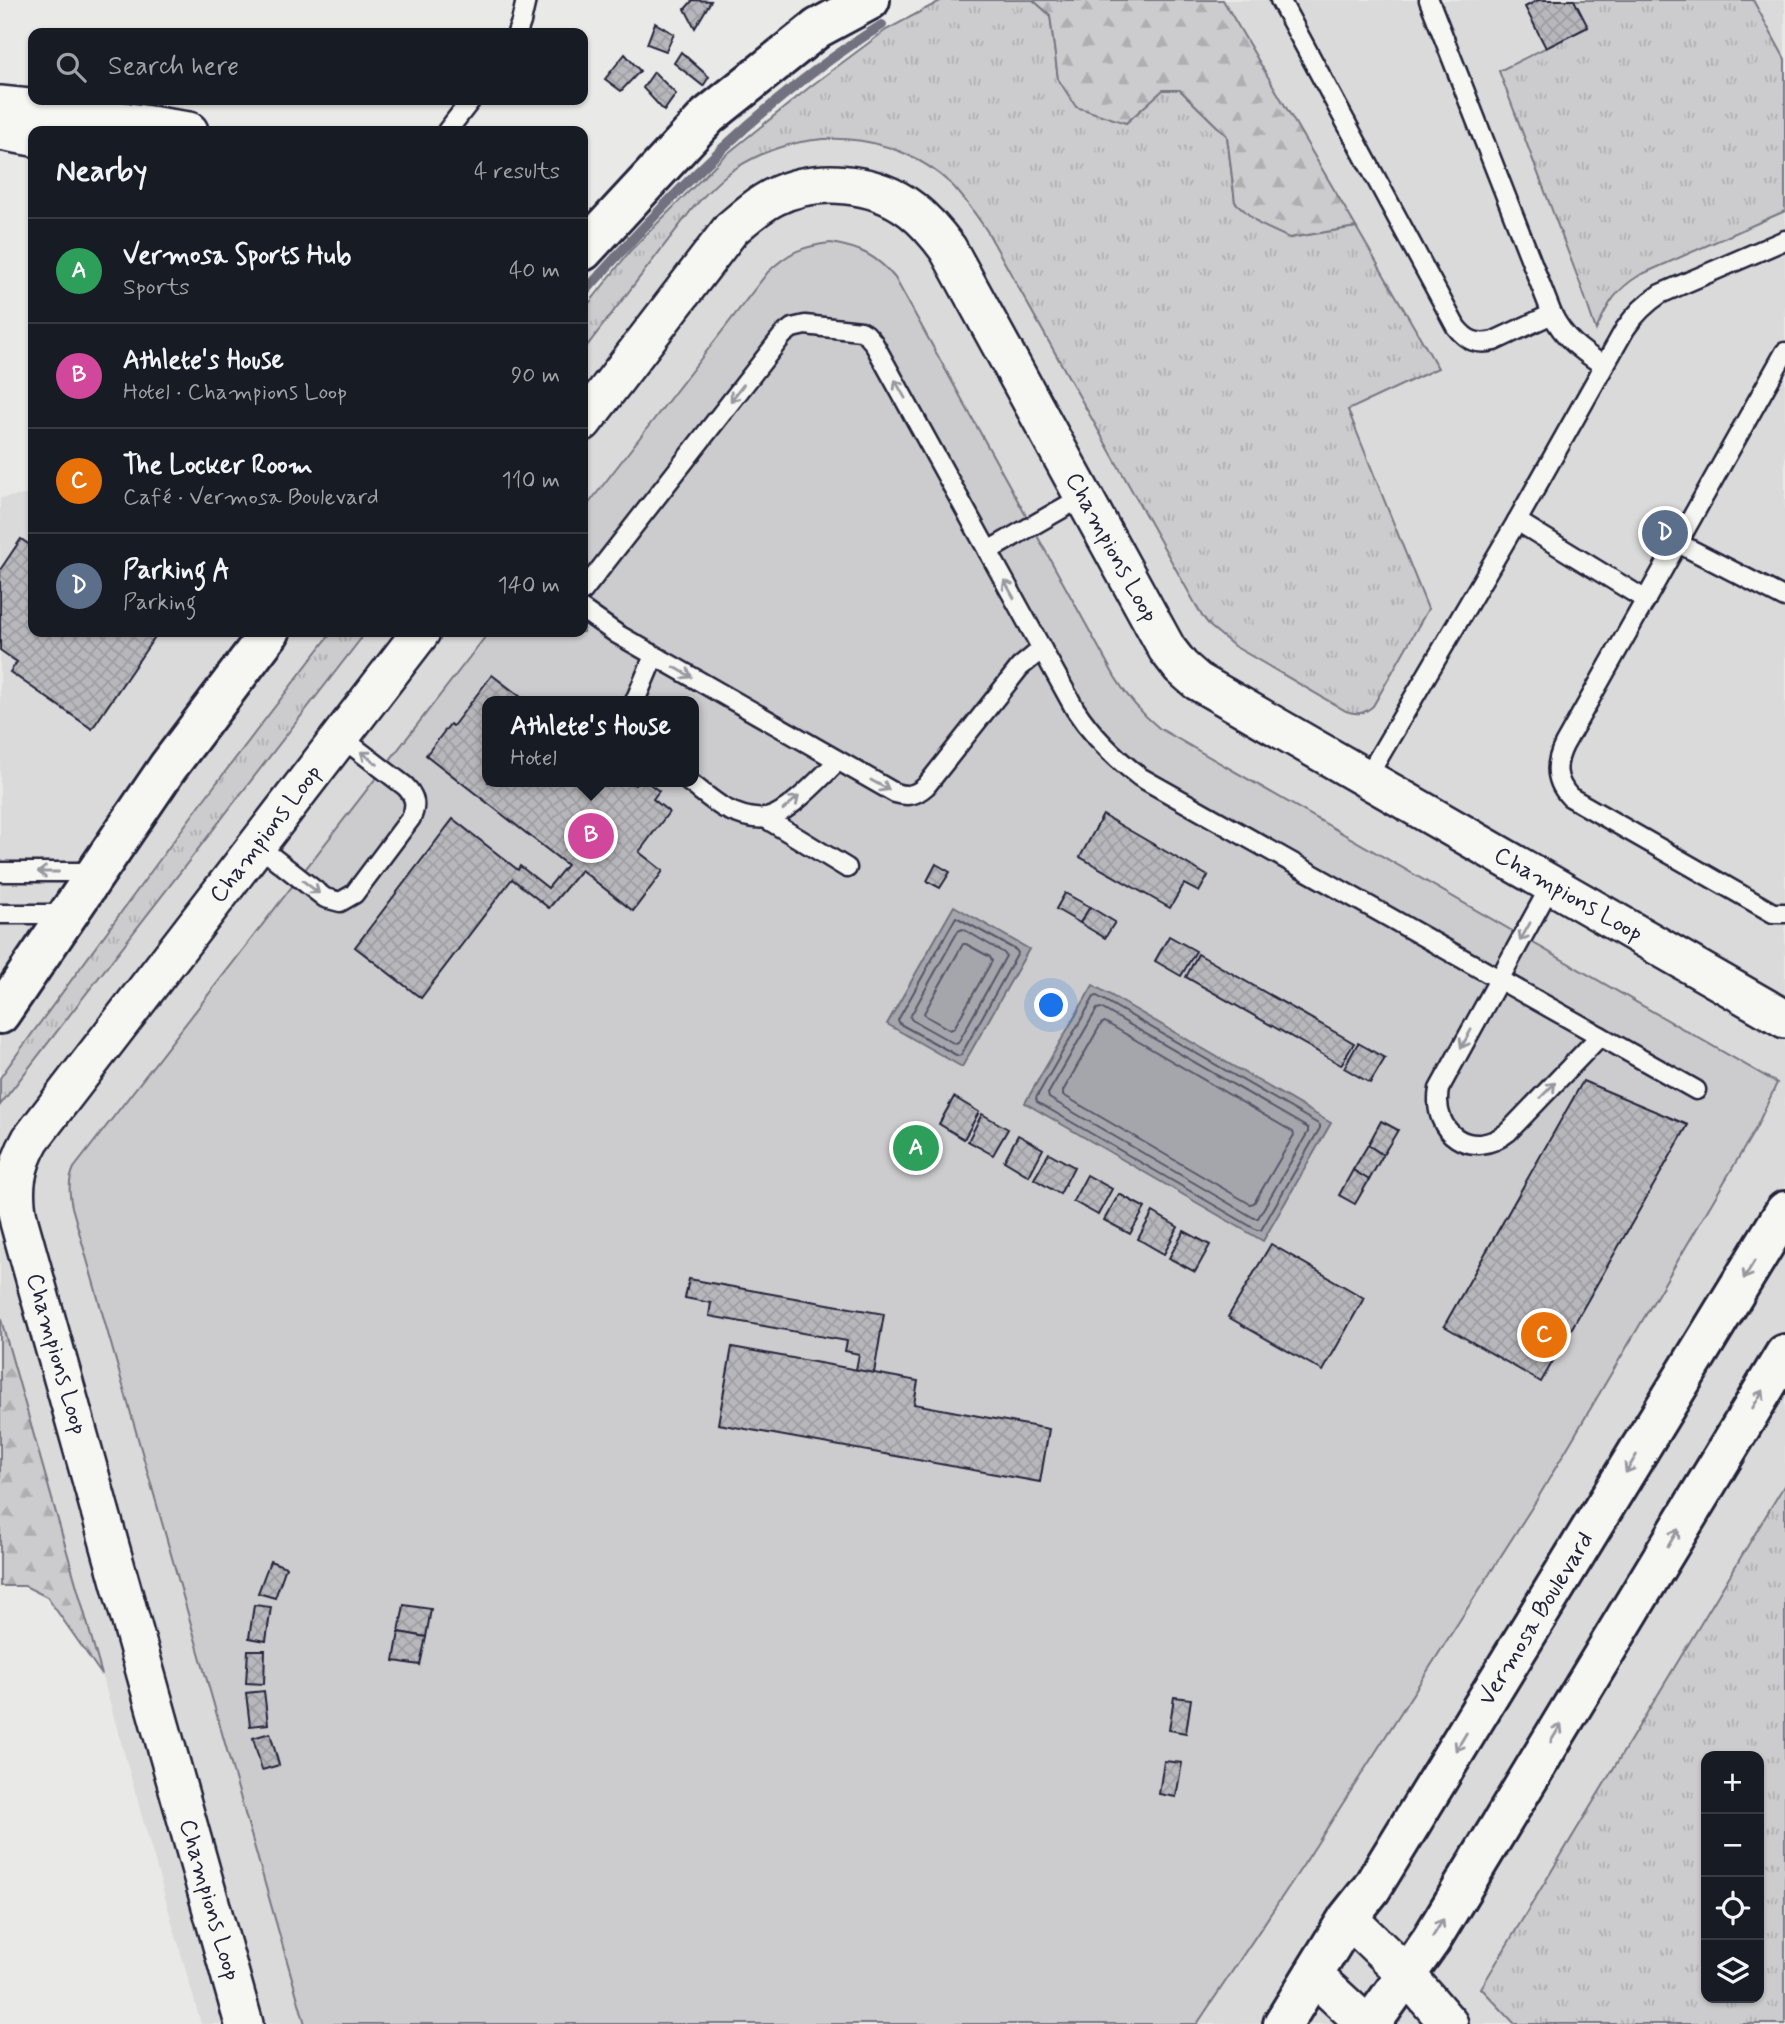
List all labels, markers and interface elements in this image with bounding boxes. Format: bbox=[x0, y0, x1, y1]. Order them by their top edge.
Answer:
search box bbox=[28, 28, 588, 105]
icon: search bbox=[52, 48, 90, 86]
text: Search here bbox=[108, 50, 239, 84]
text: Nearby bbox=[56, 152, 147, 191]
text: 4 results bbox=[474, 157, 560, 187]
text: Vermosa Sports Hub bbox=[123, 239, 351, 273]
text: A bbox=[71, 256, 87, 286]
text: 40 m bbox=[509, 256, 560, 286]
text: Sports bbox=[123, 273, 190, 303]
text: Athlete's House bbox=[123, 344, 284, 378]
text: B bbox=[72, 361, 86, 391]
text: 90 m bbox=[511, 361, 560, 391]
text: Hotel · Champions Loop bbox=[123, 378, 347, 408]
one-way arrow bbox=[893, 380, 907, 400]
one-way arrow bbox=[729, 384, 744, 402]
text: The Locker Room bbox=[123, 449, 312, 483]
text: C bbox=[71, 466, 87, 496]
text: 110 m bbox=[501, 466, 560, 496]
street label: Champions Loop bbox=[1058, 467, 1165, 628]
text: Café · Vermosa Boulevard bbox=[123, 483, 379, 513]
pin: D bbox=[1642, 507, 1688, 559]
text: Parking A bbox=[123, 554, 230, 588]
text: D bbox=[71, 571, 87, 601]
text: 140 m bbox=[497, 571, 560, 601]
one-way arrow bbox=[1002, 579, 1015, 600]
text: Parking bbox=[123, 588, 196, 618]
one-way arrow bbox=[672, 665, 692, 679]
popup bbox=[482, 696, 699, 787]
text: Athlete's House bbox=[510, 710, 671, 744]
text: Hotel bbox=[510, 744, 557, 774]
one-way arrow bbox=[360, 750, 379, 765]
street label: Champions Loop bbox=[203, 758, 329, 909]
one-way arrow bbox=[869, 779, 890, 792]
one-way arrow bbox=[782, 795, 800, 811]
pin: B bbox=[568, 810, 614, 862]
street label: Champions Loop bbox=[1488, 839, 1648, 949]
one-way arrow bbox=[37, 865, 60, 879]
one-way arrow bbox=[301, 879, 319, 894]
one-way arrow bbox=[1518, 921, 1531, 942]
your location bbox=[1034, 988, 1068, 1022]
one-way arrow bbox=[1458, 1028, 1472, 1049]
one-way arrow bbox=[1540, 1082, 1557, 1099]
pin: A bbox=[893, 1122, 939, 1174]
one-way arrow bbox=[1742, 1259, 1756, 1279]
street label: Champions Loop bbox=[18, 1270, 94, 1438]
pin: C bbox=[1521, 1309, 1567, 1361]
one-way arrow bbox=[1751, 1389, 1765, 1409]
one-way arrow bbox=[1623, 1453, 1637, 1473]
street label: Vermosa Boulevard bbox=[1471, 1526, 1601, 1711]
one-way arrow bbox=[1667, 1529, 1681, 1549]
one-way arrow bbox=[1549, 1723, 1563, 1743]
one-way arrow bbox=[1454, 1731, 1468, 1751]
map controls bbox=[1701, 1751, 1764, 2003]
button: + bbox=[1701, 1751, 1764, 1814]
button: − bbox=[1701, 1814, 1764, 1877]
street label: Champions Loop bbox=[171, 1816, 247, 1984]
button: locate bbox=[1701, 1877, 1764, 1940]
one-way arrow bbox=[1431, 1918, 1445, 1938]
button: layers bbox=[1701, 1940, 1764, 2003]

